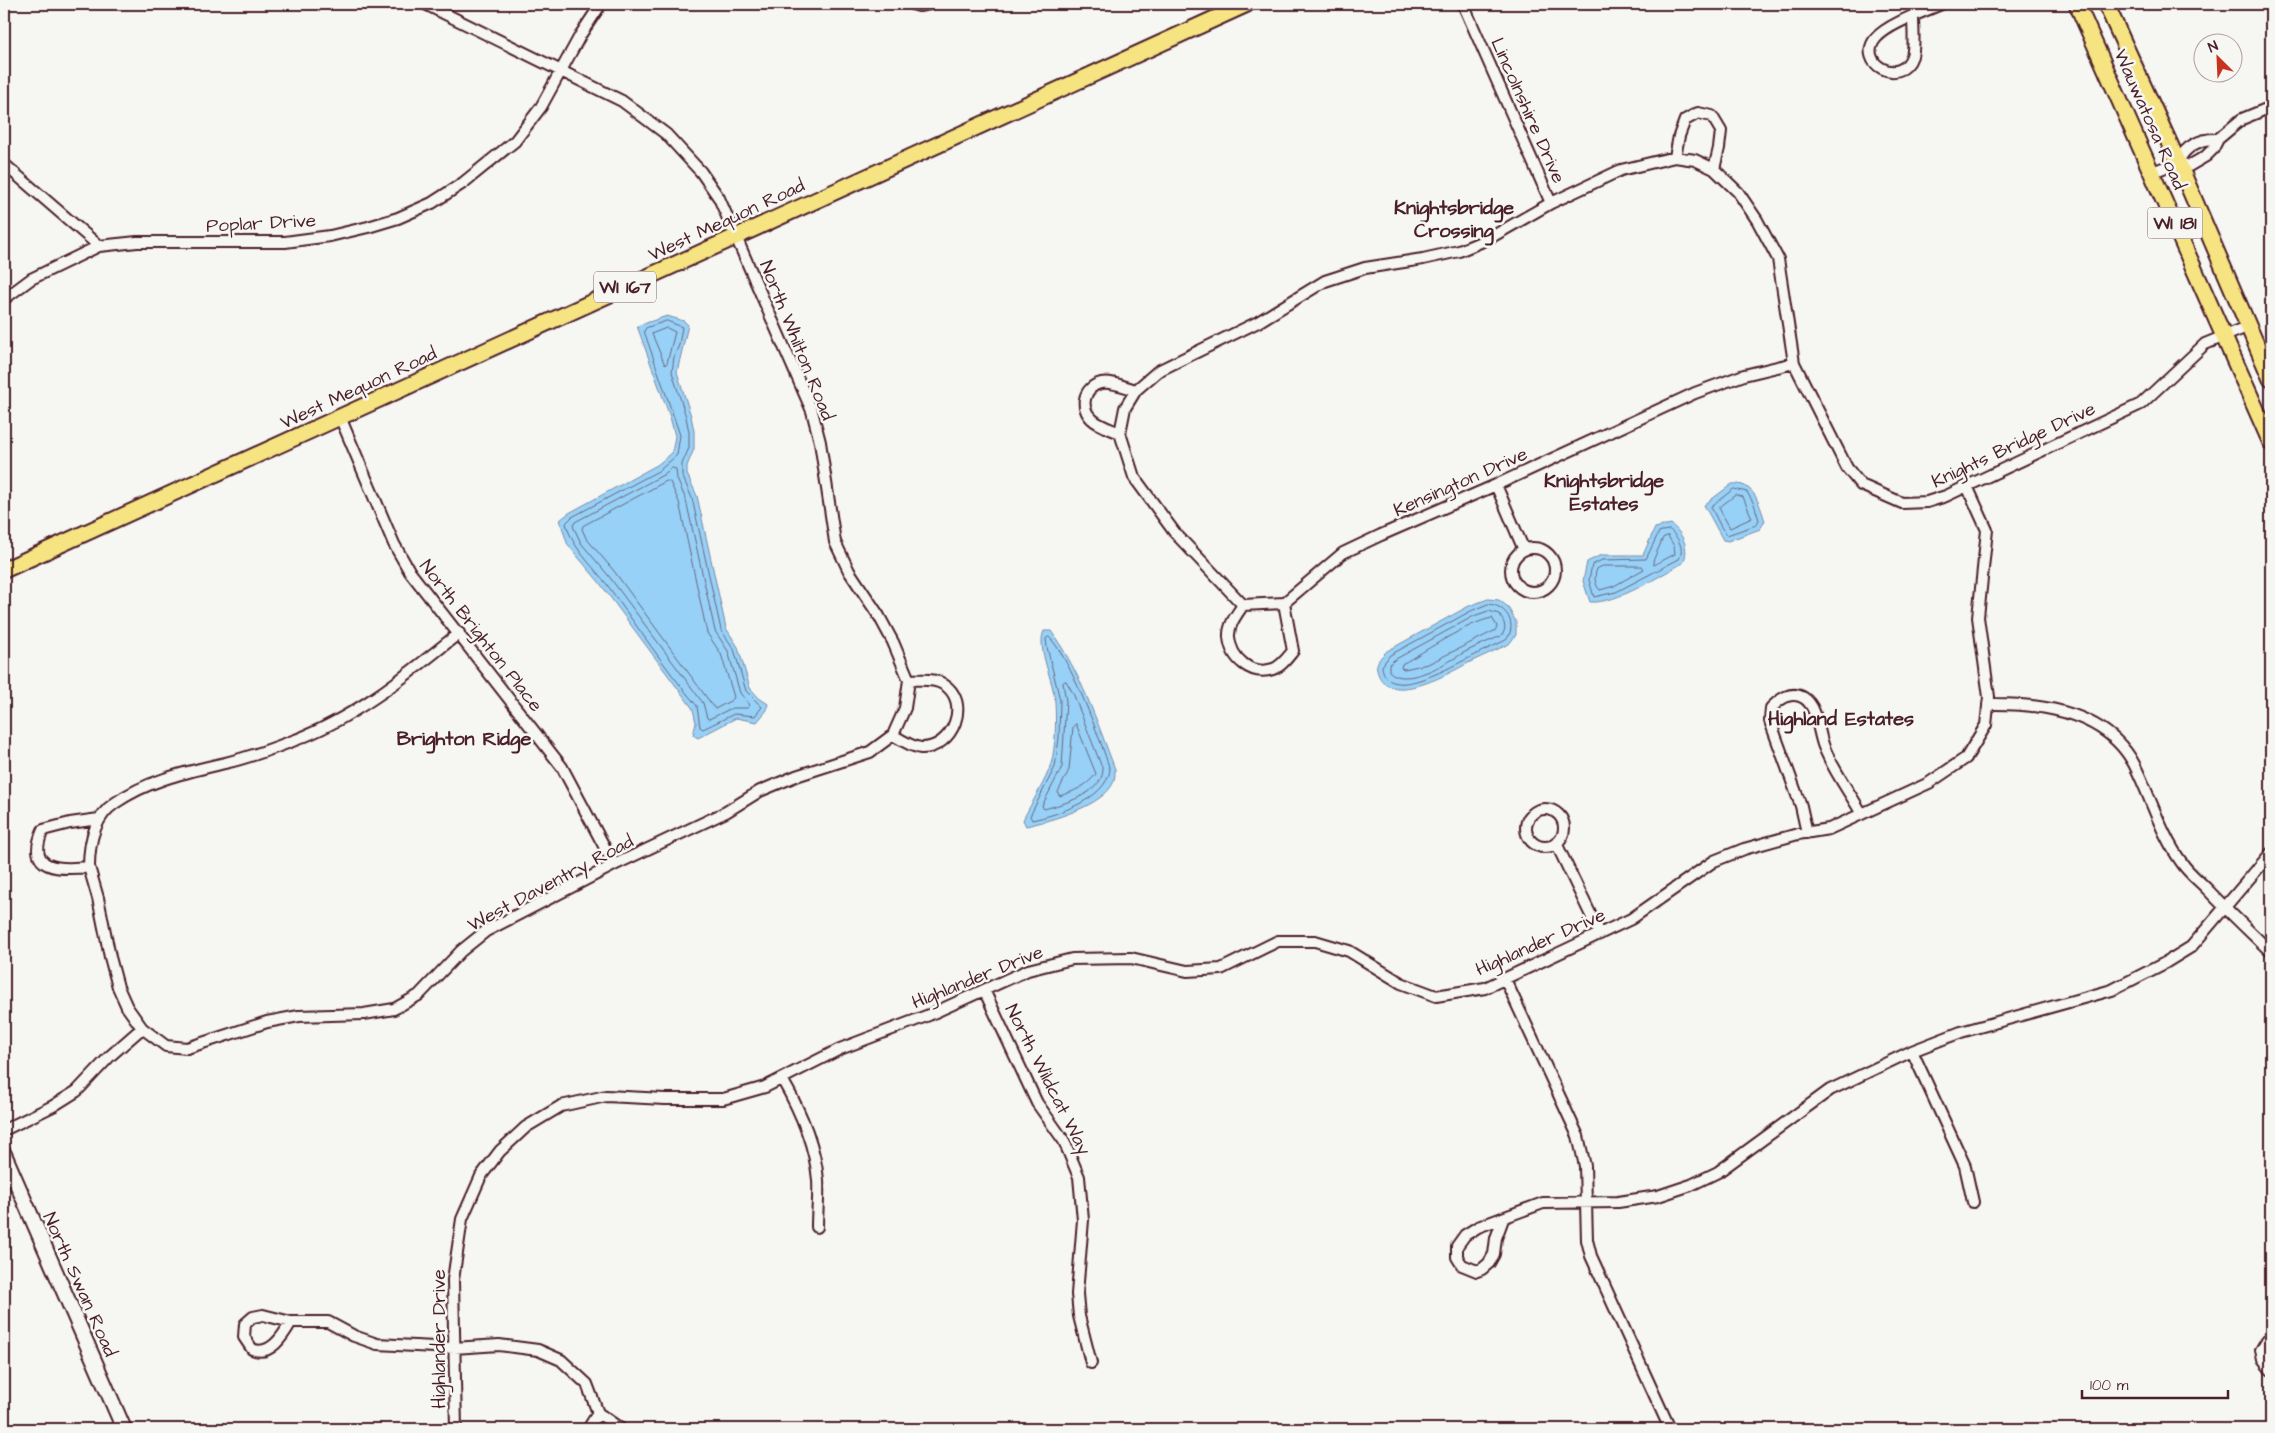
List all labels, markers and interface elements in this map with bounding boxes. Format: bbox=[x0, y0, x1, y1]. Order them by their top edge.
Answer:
north arrow bbox=[2192, 32, 2242, 82]
street label: Lincolnshire Drive bbox=[1483, 34, 1572, 188]
text: N bbox=[2205, 36, 2221, 58]
street label: Wauwatosa Road bbox=[2107, 45, 2193, 194]
street label: West Mequon Road bbox=[644, 172, 810, 268]
district label: Knightsbridge Crossing bbox=[1394, 194, 1514, 246]
street label: Poplar Drive bbox=[205, 207, 317, 240]
road number: WI 181 bbox=[2148, 208, 2202, 238]
street label: North Whilton Road bbox=[752, 257, 841, 425]
road number: WI 167 bbox=[594, 272, 656, 302]
street label: West Mequon Road bbox=[276, 340, 442, 436]
street label: Knights Bridge Drive bbox=[1927, 396, 2100, 496]
street label: Kensington Drive bbox=[1389, 441, 1532, 525]
district label: Knightsbridge Estates bbox=[1544, 467, 1664, 518]
street label: North Brighton Place bbox=[412, 554, 549, 718]
district label: Highland Estates bbox=[1768, 705, 1914, 734]
district label: Brighton Ridge bbox=[397, 725, 531, 754]
street label: West Daventry Road bbox=[463, 828, 639, 939]
street label: Highlander Drive bbox=[1471, 902, 1610, 984]
street label: Highlander Drive bbox=[908, 939, 1048, 1017]
street label: North Wildcat Way bbox=[997, 1000, 1098, 1161]
street label: North Swan Road bbox=[36, 1208, 124, 1361]
street label: Highlander Drive bbox=[426, 1269, 454, 1409]
scale bar bbox=[2082, 1368, 2229, 1400]
text: 100 m bbox=[2090, 1375, 2129, 1396]

